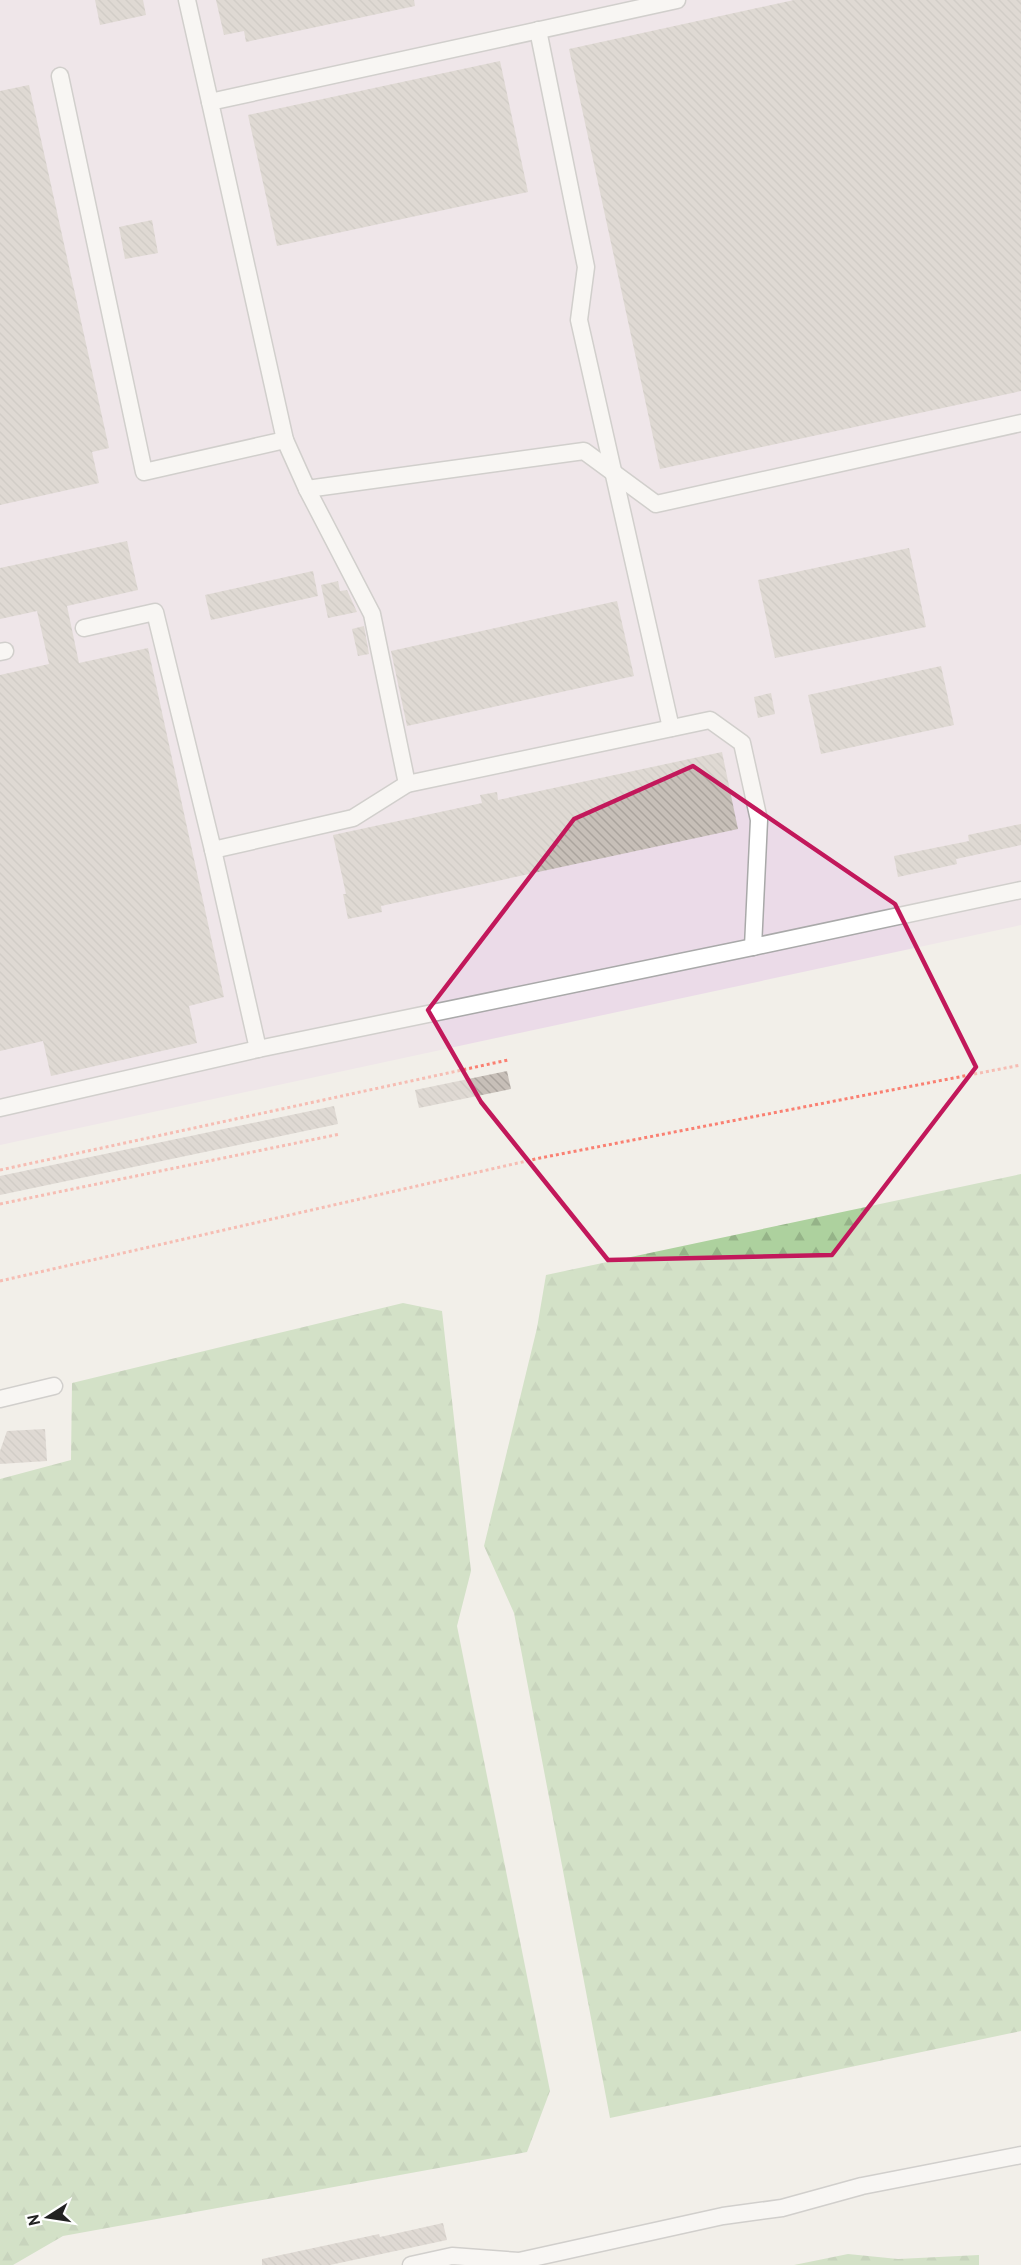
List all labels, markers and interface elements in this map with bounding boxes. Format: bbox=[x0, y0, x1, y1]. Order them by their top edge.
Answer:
north arrow bbox=[18, 2187, 78, 2247]
text: N bbox=[22, 2213, 44, 2227]

